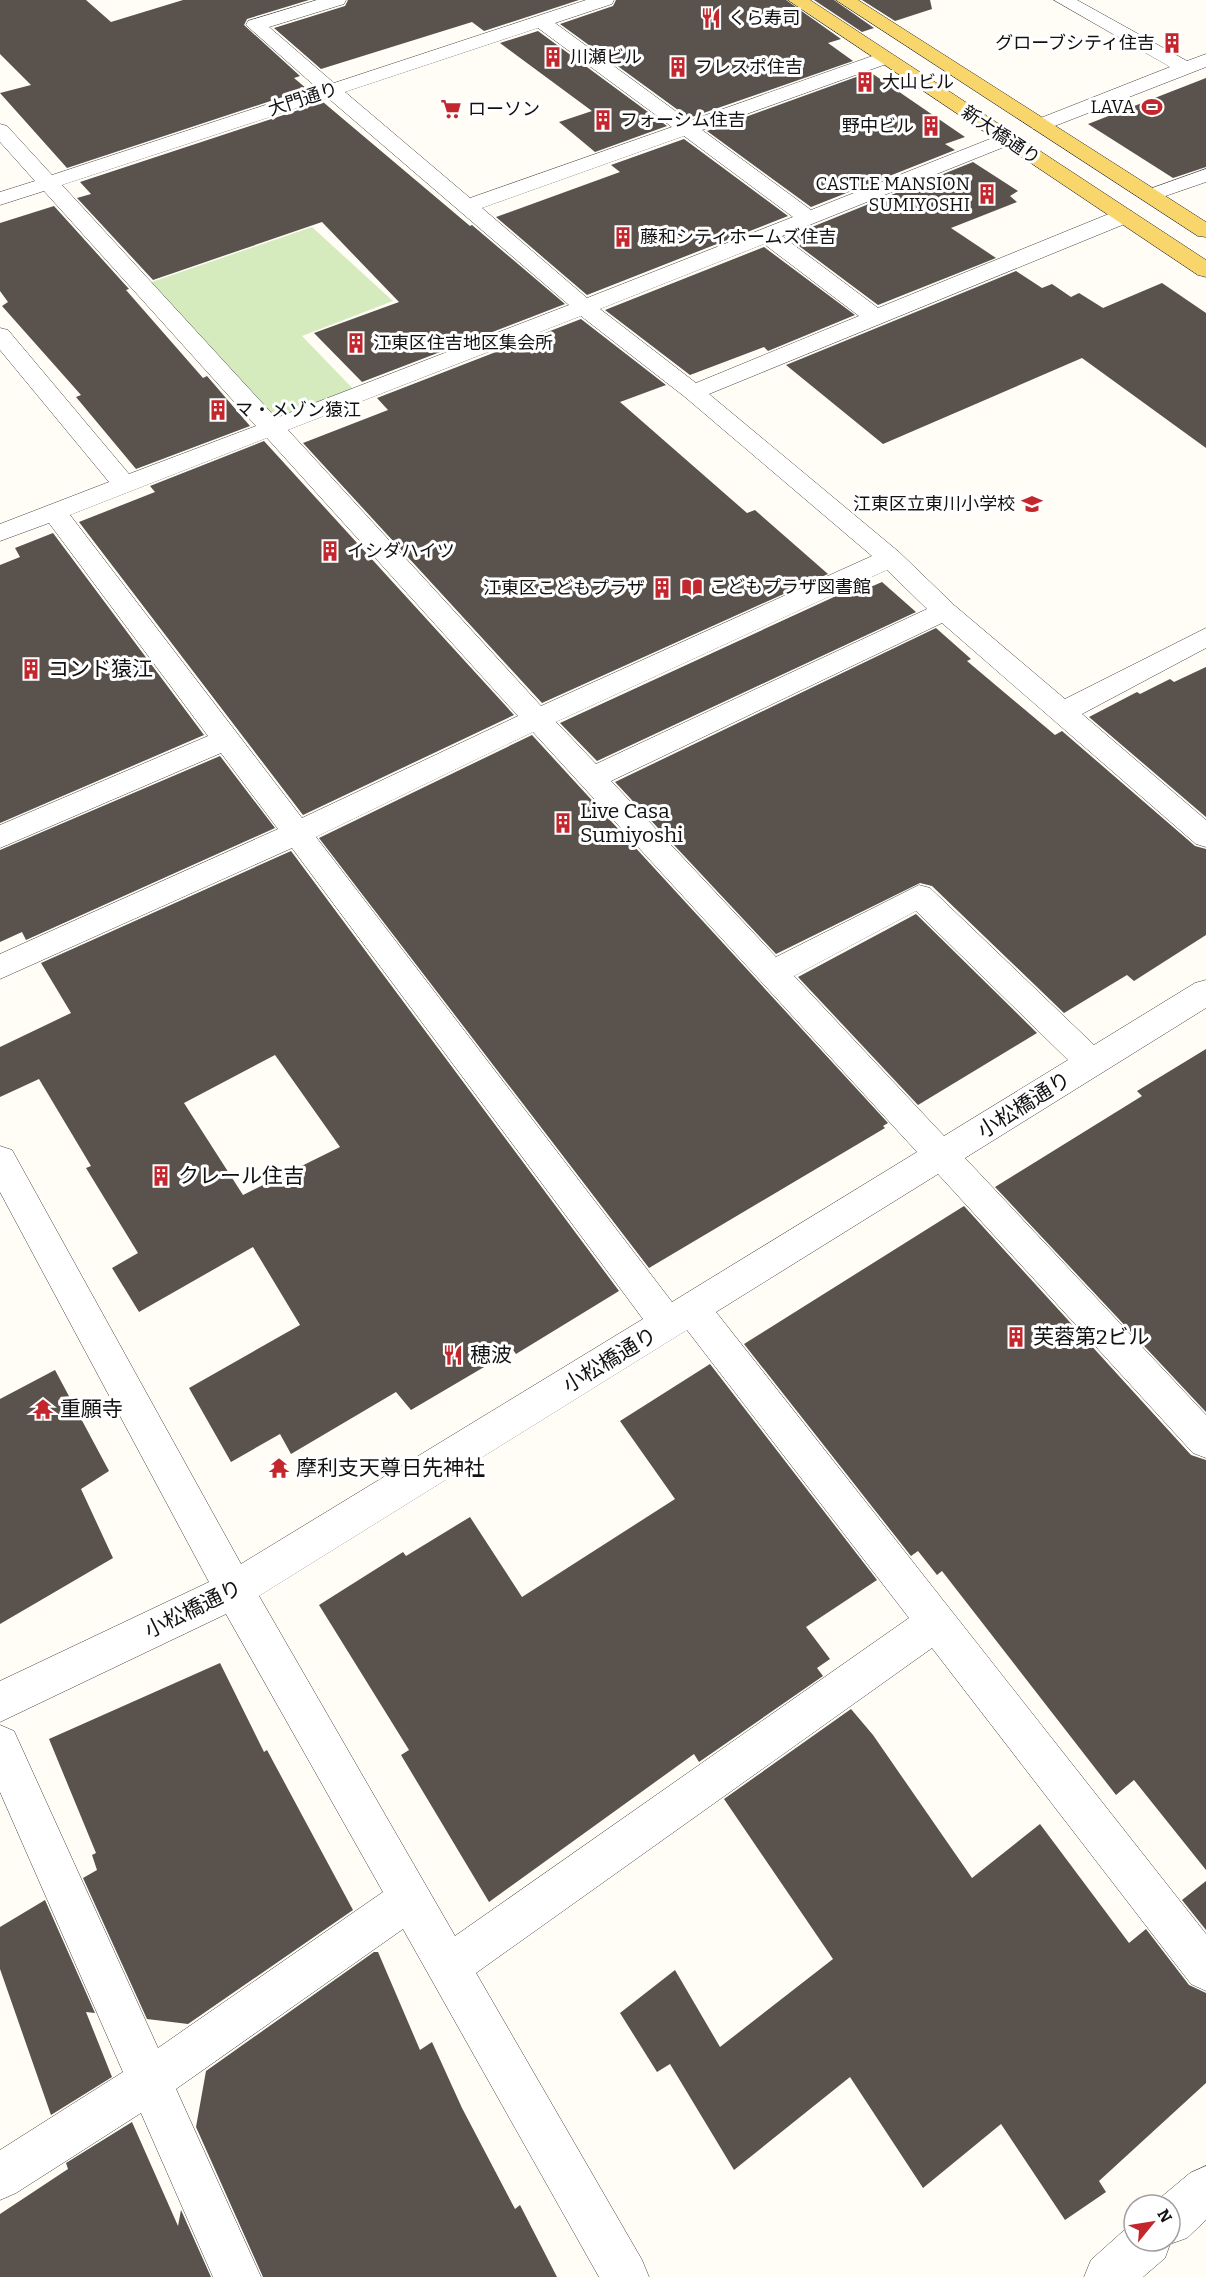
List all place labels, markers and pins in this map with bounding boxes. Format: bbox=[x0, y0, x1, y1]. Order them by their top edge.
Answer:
restaurant icon: くら寿司 bbox=[699, 6, 723, 30]
place label: くら寿司 bbox=[728, 7, 800, 29]
building icon: グローブシティ住吉 bbox=[1160, 31, 1184, 55]
place label: グローブシティ住吉 bbox=[995, 32, 1155, 54]
building icon: 川瀬ビル bbox=[541, 45, 565, 69]
place label: 川瀬ビル bbox=[570, 46, 642, 68]
building icon: フレスポ住吉 bbox=[666, 55, 690, 79]
place label: フレスポ住吉 bbox=[695, 56, 803, 78]
building icon: 大山ビル bbox=[853, 70, 877, 94]
place label: 大山ビル bbox=[882, 71, 954, 93]
sports icon: LAVA bbox=[1140, 95, 1164, 119]
place label: LAVA bbox=[1091, 96, 1135, 118]
supermarket icon: ローソン bbox=[439, 97, 463, 121]
place label: ローソン bbox=[468, 98, 540, 120]
building icon: フォーシム住吉 bbox=[591, 108, 615, 132]
place label: フォーシム住吉 bbox=[620, 109, 746, 131]
building icon: 野中ビル bbox=[919, 114, 943, 138]
place label: 野中ビル bbox=[842, 115, 914, 137]
place label: CASTLE MANSION SUMIYOSHI bbox=[816, 173, 970, 216]
building icon: CASTLE MANSION SUMIYOSHI bbox=[975, 182, 999, 206]
building icon: 藤和シティホームズ住吉 bbox=[611, 225, 635, 249]
place label: 藤和シティホームズ住吉 bbox=[640, 226, 836, 248]
building icon: 江東区住吉地区集会所 bbox=[344, 331, 368, 355]
place label: 江東区住吉地区集会所 bbox=[373, 332, 553, 354]
building icon: マ・メゾン猿江 bbox=[206, 398, 230, 422]
place label: マ・メゾン猿江 bbox=[235, 399, 361, 421]
school or university icon: 江東区立東川小学校 bbox=[1020, 492, 1044, 516]
place label: 江東区立東川小学校 bbox=[853, 493, 1015, 515]
building icon: イシダハイツ bbox=[318, 539, 342, 563]
place label: イシダハイツ bbox=[347, 540, 455, 562]
library icon: こどもプラザ図書館 bbox=[680, 575, 704, 599]
building icon: 江東区こどもプラザ bbox=[650, 576, 674, 600]
place label: こどもプラザ図書館 bbox=[709, 576, 871, 598]
place label: 江東区こどもプラザ bbox=[483, 577, 645, 599]
place label: コンド猿江 bbox=[48, 656, 153, 682]
building icon: コンド猿江 bbox=[19, 657, 43, 681]
place label: Live Casa Sumiyoshi bbox=[580, 798, 683, 848]
building icon: Live Casa Sumiyoshi bbox=[551, 811, 575, 835]
place label: クレール住吉 bbox=[178, 1163, 304, 1189]
building icon: クレール住吉 bbox=[149, 1164, 173, 1188]
place label: 芙蓉第2ビル bbox=[1033, 1324, 1149, 1350]
building icon: 芙蓉第2ビル bbox=[1004, 1325, 1028, 1349]
place label: 穂波 bbox=[470, 1342, 512, 1368]
restaurant icon: 穂波 bbox=[441, 1343, 465, 1367]
place label: 重願寺 bbox=[60, 1396, 123, 1422]
temple icon: 重願寺 bbox=[31, 1397, 55, 1421]
place label: 摩利支天尊日先神社 bbox=[296, 1455, 485, 1481]
temple icon: 摩利支天尊日先神社 bbox=[267, 1456, 291, 1480]

